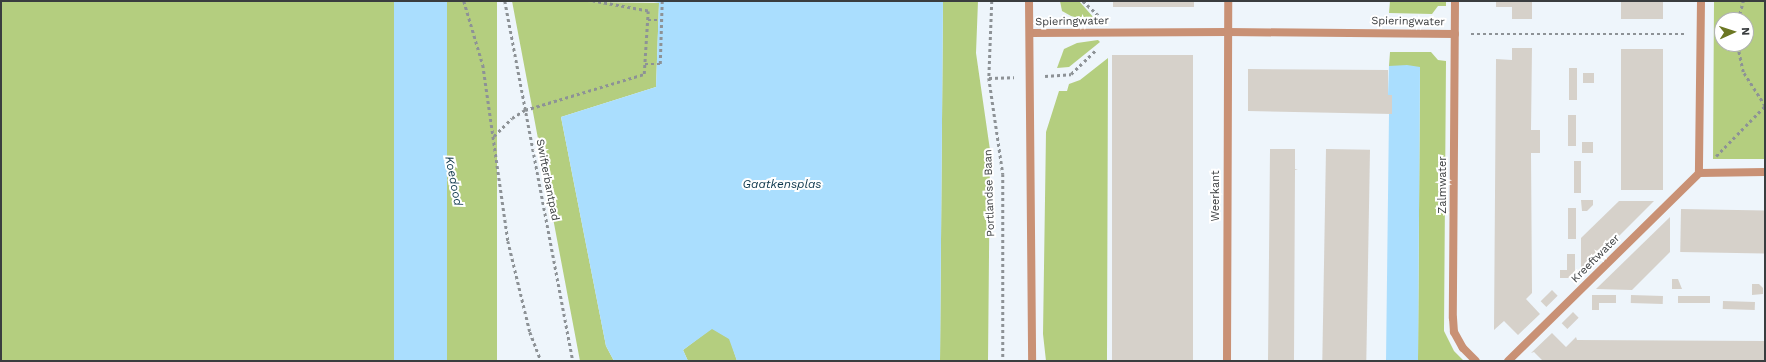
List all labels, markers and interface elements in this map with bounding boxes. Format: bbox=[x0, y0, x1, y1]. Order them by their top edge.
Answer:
north arrow bbox=[1714, 12, 1754, 52]
street label: Spieringwater bbox=[1035, 15, 1109, 29]
street label: Spieringwater bbox=[1371, 15, 1445, 29]
text: N bbox=[1739, 27, 1752, 36]
street label: Swifterbantpad bbox=[533, 138, 561, 222]
street label: Portlandse Baan bbox=[982, 149, 998, 237]
water label: Koedood bbox=[441, 155, 465, 207]
street label: Zalmwater bbox=[1436, 156, 1450, 214]
street label: Weerkant bbox=[1209, 170, 1223, 222]
water label: Gaatkensplas bbox=[743, 178, 821, 192]
street label: Kreeftwater bbox=[1569, 232, 1623, 286]

